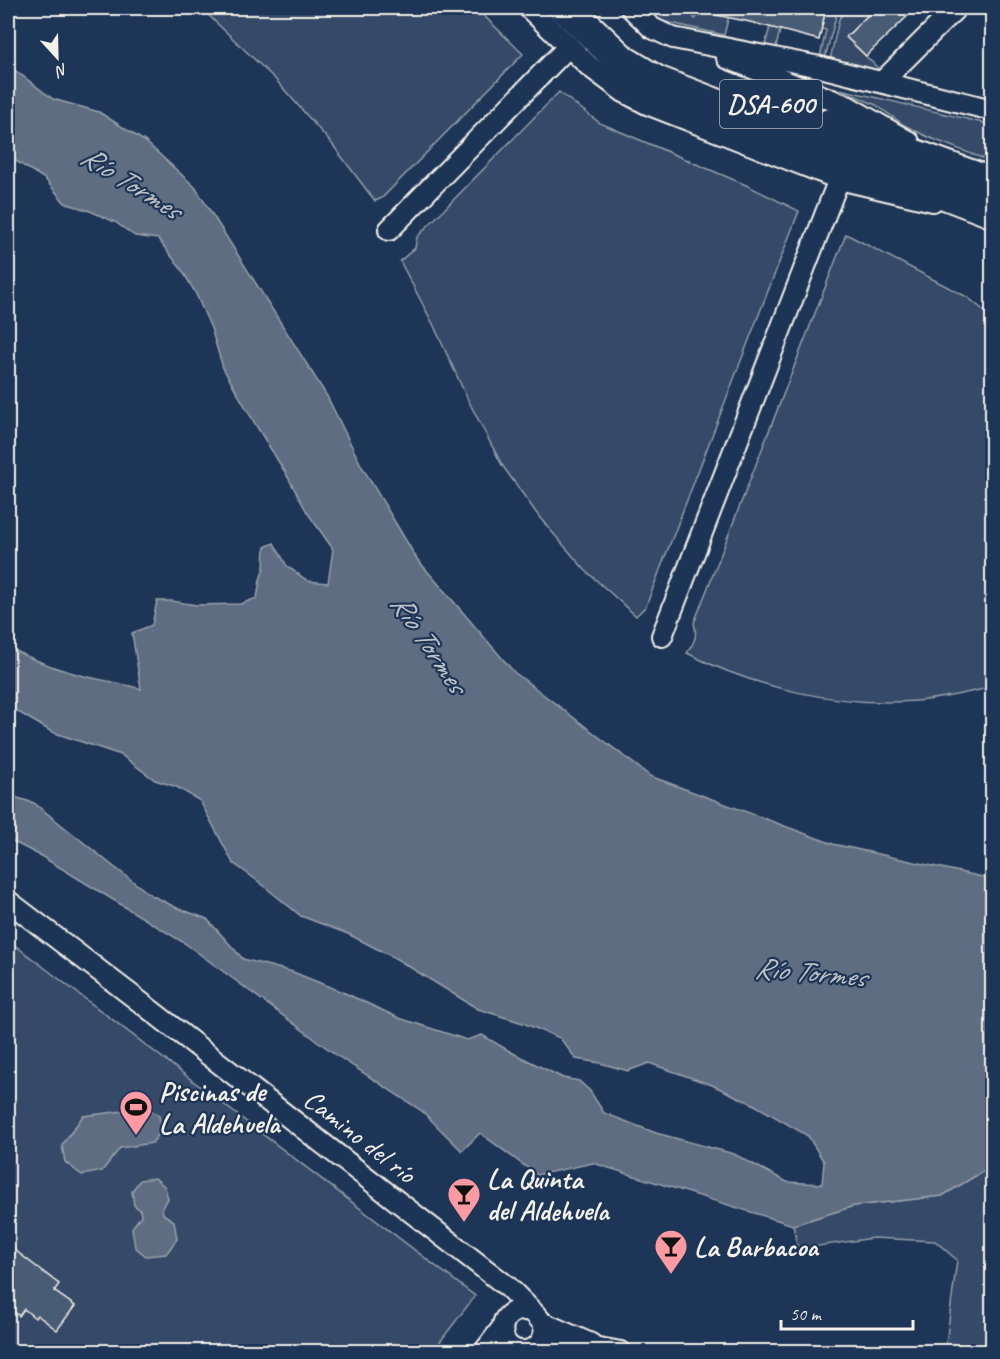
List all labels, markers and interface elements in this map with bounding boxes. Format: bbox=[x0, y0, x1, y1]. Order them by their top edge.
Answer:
north arrow bbox=[27, 27, 87, 87]
text: N bbox=[51, 59, 71, 82]
road number: DSA-600 bbox=[720, 80, 822, 128]
water label: Río Tormes bbox=[74, 137, 192, 230]
water label: Río Tormes bbox=[382, 587, 478, 703]
water label: Río Tormes bbox=[753, 948, 872, 996]
place label: Piscinas de La Aldehuela bbox=[159, 1074, 282, 1141]
street label: Camino del río bbox=[297, 1081, 425, 1192]
sports icon: Piscinas de La Aldehuela bbox=[118, 1089, 154, 1136]
place label: La Quinta del Aldehuela bbox=[487, 1161, 611, 1228]
bar icon: La Quinta del Aldehuela bbox=[446, 1176, 482, 1223]
bar icon: La Barbacoa bbox=[653, 1228, 689, 1275]
place label: La Barbacoa bbox=[694, 1229, 820, 1264]
scale bar bbox=[781, 1293, 913, 1331]
text: 50 m bbox=[790, 1303, 823, 1325]

